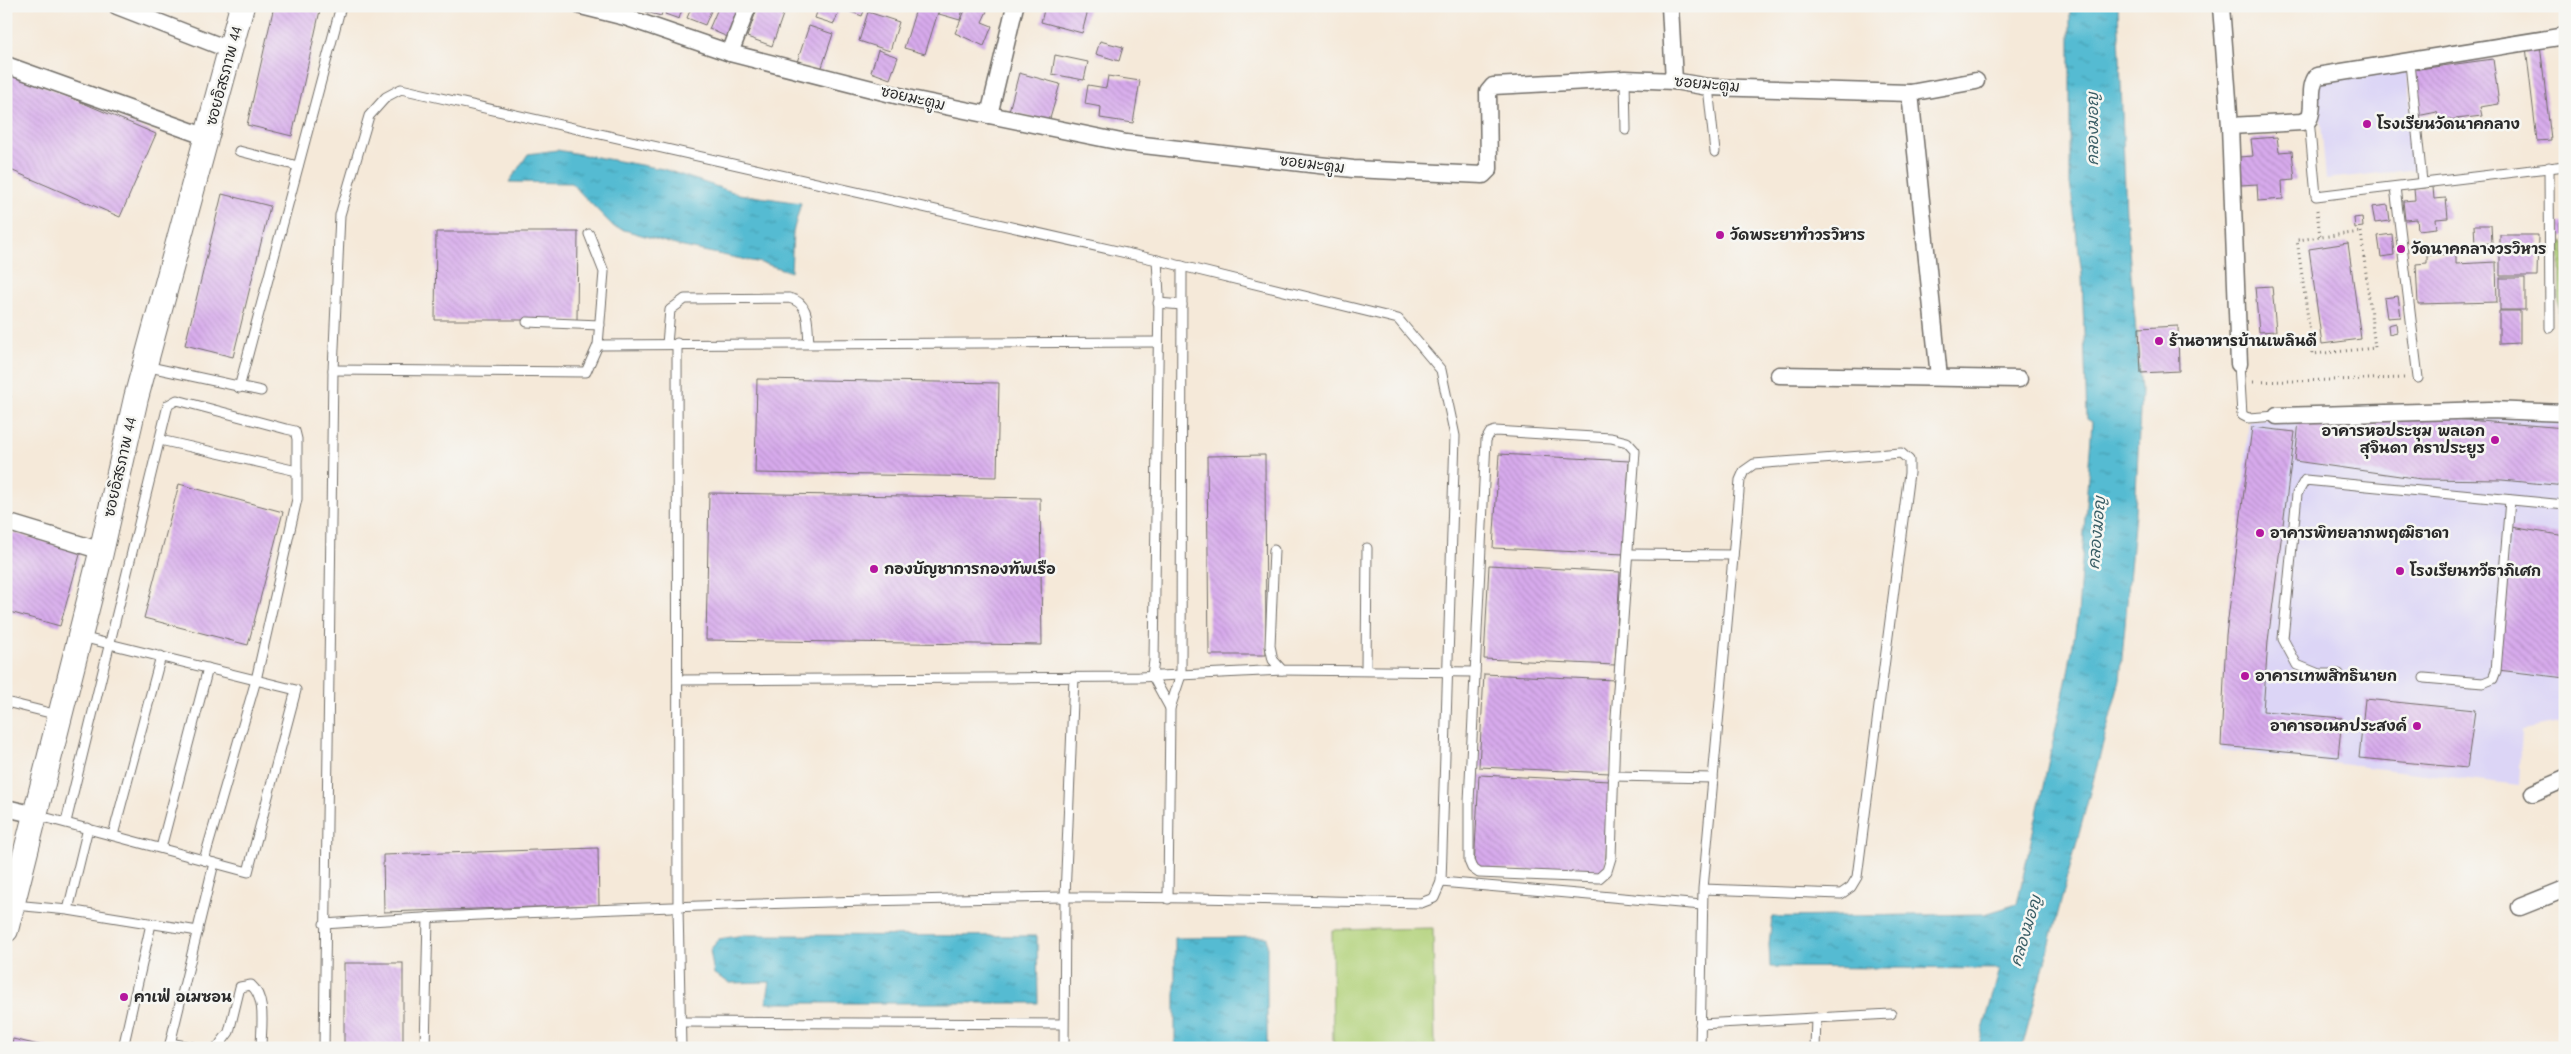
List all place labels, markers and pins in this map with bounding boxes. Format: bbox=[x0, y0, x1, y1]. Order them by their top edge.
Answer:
place label: โรงเรียนวัดนาคกลาง bbox=[2376, 114, 2520, 133]
marker: โรงเรียนวัดนาคกลาง bbox=[2361, 118, 2373, 130]
place label: วัดพระยาทําวรวิหาร bbox=[1730, 225, 1866, 244]
marker: วัดพระยาทําวรวิหาร bbox=[1714, 229, 1726, 241]
place label: วัดนาคกลางวรวิหาร bbox=[2411, 240, 2547, 258]
marker: วัดนาคกลางวรวิหาร bbox=[2395, 243, 2407, 255]
place label: ร้านอาหารบ้านเพลินดี bbox=[2169, 331, 2317, 350]
marker: ร้านอาหารบ้านเพลินดี bbox=[2153, 335, 2165, 347]
place label: อาคารหอประชุม พลเอก สุจินดา คราประยูร bbox=[2322, 422, 2485, 459]
marker: อาคารหอประชุม พลเอก สุจินดา คราประยูร bbox=[2489, 434, 2501, 446]
place label: อาคารพิทยลาภพฤฒิธาดา bbox=[2270, 524, 2449, 543]
marker: อาคารพิทยลาภพฤฒิธาดา bbox=[2254, 527, 2266, 539]
place label: กองบัญชาการกองทัพเรือ bbox=[884, 559, 1056, 578]
place label: โรงเรียนทวีธาภิเศก bbox=[2409, 561, 2541, 580]
marker: กองบัญชาการกองทัพเรือ bbox=[868, 563, 880, 575]
marker: โรงเรียนทวีธาภิเศก bbox=[2394, 565, 2406, 577]
place label: อาคารเทพสิทธินายก bbox=[2255, 667, 2397, 685]
marker: อาคารเทพสิทธินายก bbox=[2239, 670, 2251, 682]
place label: อาคารอเนกประสงค์ bbox=[2270, 716, 2407, 735]
marker: อาคารอเนกประสงค์ bbox=[2411, 720, 2423, 732]
place label: คาเฟ่ อเมซอน bbox=[134, 987, 232, 1006]
marker: คาเฟ่ อเมซอน bbox=[118, 991, 130, 1003]

